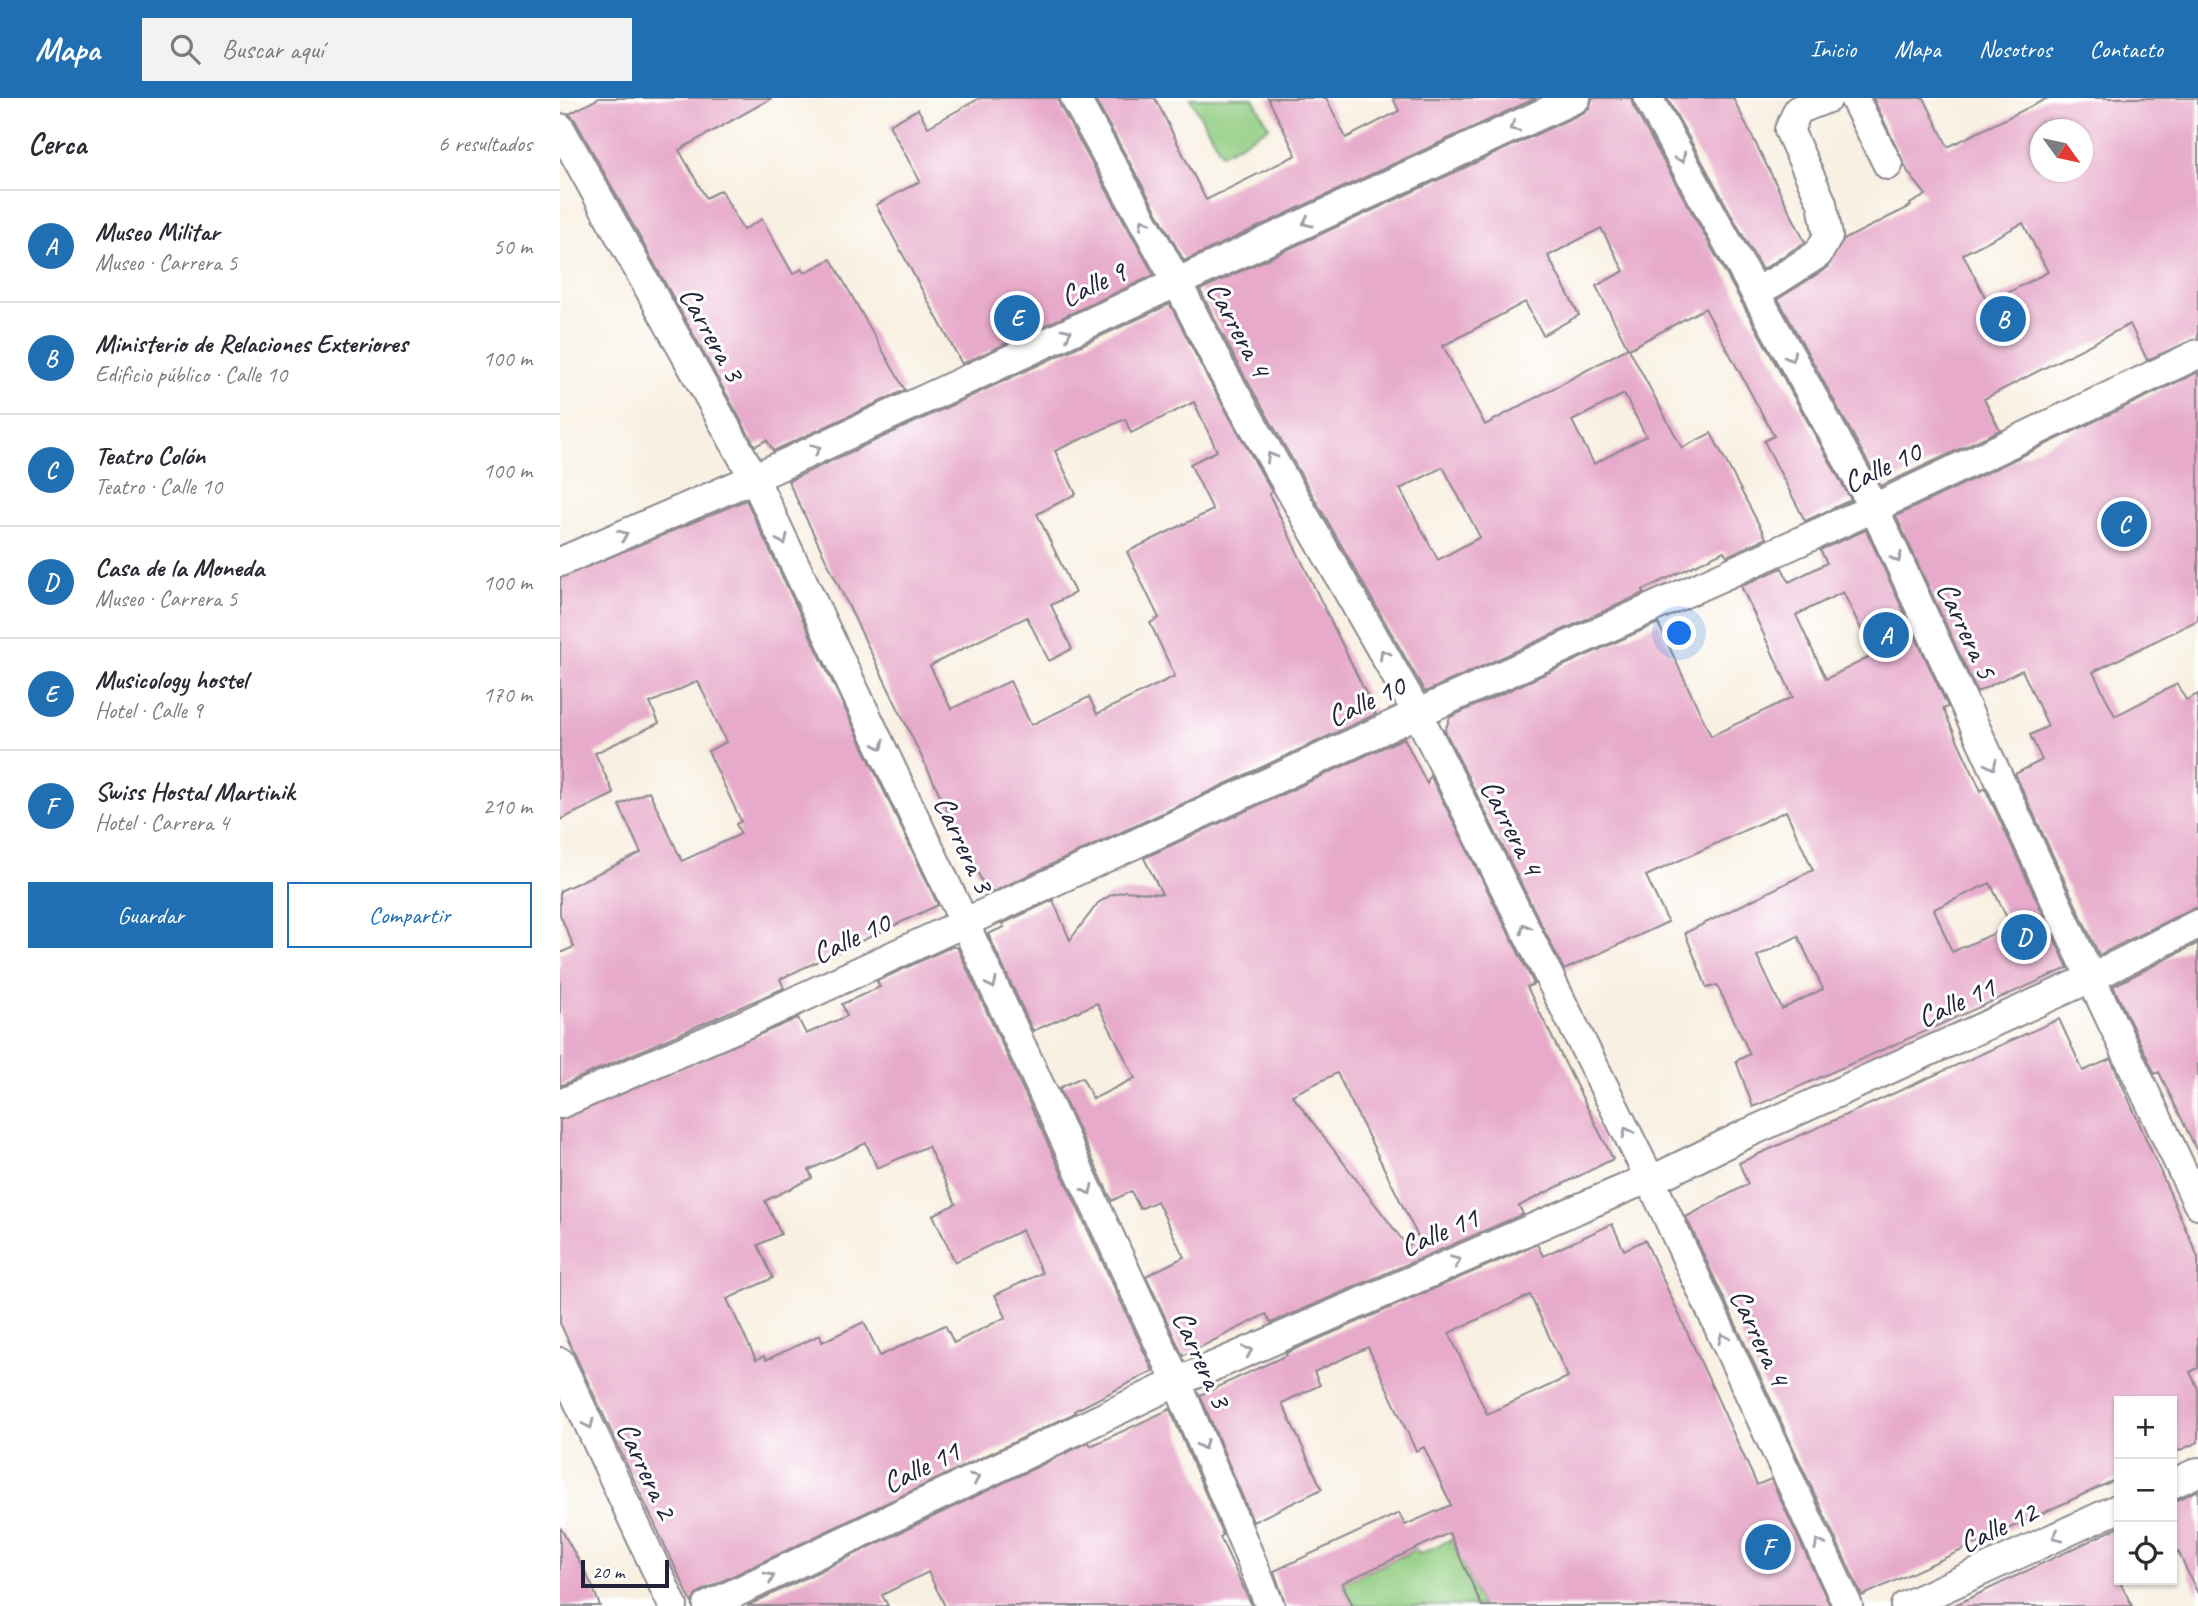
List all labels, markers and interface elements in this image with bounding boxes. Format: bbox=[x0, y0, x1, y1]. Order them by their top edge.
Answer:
search box bbox=[142, 18, 632, 81]
text: Mapa bbox=[35, 28, 100, 70]
icon: search bbox=[166, 30, 204, 68]
text: Buscar aquí bbox=[222, 33, 324, 66]
text: Inicio bbox=[1810, 34, 1856, 64]
text: Mapa bbox=[1894, 34, 1941, 64]
text: Nosotros bbox=[1979, 34, 2051, 64]
text: Contacto bbox=[2089, 34, 2163, 64]
one-way arrow bbox=[1509, 118, 1521, 132]
north arrow bbox=[2030, 119, 2093, 182]
text: Cerca bbox=[28, 125, 86, 163]
text: 6 resultados bbox=[438, 129, 532, 158]
one-way arrow bbox=[1673, 150, 1686, 163]
one-way arrow bbox=[1302, 214, 1314, 228]
text: Museo Militar bbox=[95, 215, 219, 248]
one-way arrow bbox=[1139, 217, 1152, 230]
text: A bbox=[45, 232, 57, 261]
text: 50 m bbox=[493, 232, 532, 261]
text: Museo · Carrera 5 bbox=[95, 248, 237, 277]
street label: Calle 9 bbox=[1054, 251, 1134, 316]
street label: Carrera 4 bbox=[1198, 275, 1281, 385]
street label: Carrera 3 bbox=[671, 280, 755, 390]
pin: E bbox=[994, 292, 1040, 344]
pin: B bbox=[1980, 293, 2026, 345]
text: Ministerio de Relaciones Exteriores bbox=[95, 327, 408, 360]
one-way arrow bbox=[1059, 327, 1072, 341]
text: B bbox=[45, 344, 57, 373]
text: 100 m bbox=[483, 344, 532, 373]
one-way arrow bbox=[1783, 350, 1796, 362]
text: Edificio público · Calle 10 bbox=[95, 360, 287, 389]
street label: Calle 10 bbox=[1837, 432, 1929, 501]
text: Teatro Colón bbox=[95, 439, 205, 472]
one-way arrow bbox=[809, 443, 821, 457]
one-way arrow bbox=[1267, 451, 1280, 464]
text: C bbox=[46, 456, 56, 485]
text: 100 m bbox=[483, 456, 532, 485]
text: Teatro · Calle 10 bbox=[95, 472, 222, 501]
pin: C bbox=[2101, 498, 2147, 550]
one-way arrow bbox=[615, 529, 628, 543]
one-way arrow bbox=[775, 533, 789, 545]
text: Casa de la Moneda bbox=[95, 551, 264, 584]
one-way arrow bbox=[1889, 551, 1903, 563]
text: D bbox=[44, 568, 58, 597]
text: 100 m bbox=[483, 568, 532, 597]
street label: Carrera 5 bbox=[1928, 576, 2007, 686]
text: Museo · Carrera 5 bbox=[95, 584, 237, 613]
pin: A bbox=[1863, 609, 1909, 661]
your location bbox=[1662, 616, 1696, 650]
one-way arrow bbox=[1379, 649, 1392, 662]
text: Musicology hostel bbox=[95, 663, 247, 696]
street label: Calle 10 bbox=[1321, 666, 1413, 735]
text: E bbox=[45, 680, 57, 709]
text: 170 m bbox=[483, 680, 532, 709]
text: Hotel · Calle 9 bbox=[95, 696, 203, 725]
one-way arrow bbox=[872, 738, 886, 750]
one-way arrow bbox=[1984, 757, 1998, 770]
street label: Carrera 4 bbox=[1472, 773, 1553, 884]
text: Swiss Hostal Martinik bbox=[95, 775, 295, 808]
street label: Carrera 3 bbox=[925, 790, 1004, 901]
text: F bbox=[46, 792, 56, 821]
text: 210 m bbox=[483, 792, 532, 821]
text: Hotel · Carrera 4 bbox=[95, 808, 229, 837]
button: Guardar bbox=[28, 882, 273, 948]
button: Compartir bbox=[287, 882, 532, 948]
street label: Calle 10 bbox=[806, 903, 898, 972]
pin: D bbox=[2001, 911, 2047, 963]
one-way arrow bbox=[1520, 923, 1534, 935]
street label: Calle 11 bbox=[1911, 967, 2002, 1036]
one-way arrow bbox=[984, 977, 998, 989]
one-way arrow bbox=[1621, 1127, 1635, 1139]
one-way arrow bbox=[1080, 1183, 1094, 1196]
street label: Calle 11 bbox=[1394, 1198, 1485, 1265]
one-way arrow bbox=[1449, 1255, 1462, 1269]
street label: Carrera 4 bbox=[1721, 1283, 1800, 1394]
street label: Carrera 3 bbox=[1164, 1304, 1241, 1416]
one-way arrow bbox=[1718, 1332, 1732, 1345]
one-way arrow bbox=[1240, 1345, 1253, 1359]
map controls bbox=[2114, 1396, 2177, 1585]
button: + bbox=[2114, 1396, 2177, 1459]
one-way arrow bbox=[580, 1416, 594, 1429]
street label: Carrera 2 bbox=[608, 1416, 687, 1527]
street label: Calle 11 bbox=[876, 1431, 967, 1502]
one-way arrow bbox=[1195, 1437, 1209, 1450]
button: − bbox=[2114, 1459, 2177, 1522]
one-way arrow bbox=[968, 1473, 980, 1487]
street label: Calle 12 bbox=[1953, 1492, 2045, 1561]
pin: F bbox=[1745, 1521, 1791, 1573]
button: locate bbox=[2114, 1522, 2177, 1585]
one-way arrow bbox=[2052, 1528, 2064, 1542]
one-way arrow bbox=[1813, 1539, 1827, 1551]
scale bar bbox=[581, 1557, 668, 1589]
text: 20 m bbox=[592, 1560, 624, 1584]
one-way arrow bbox=[763, 1571, 775, 1585]

